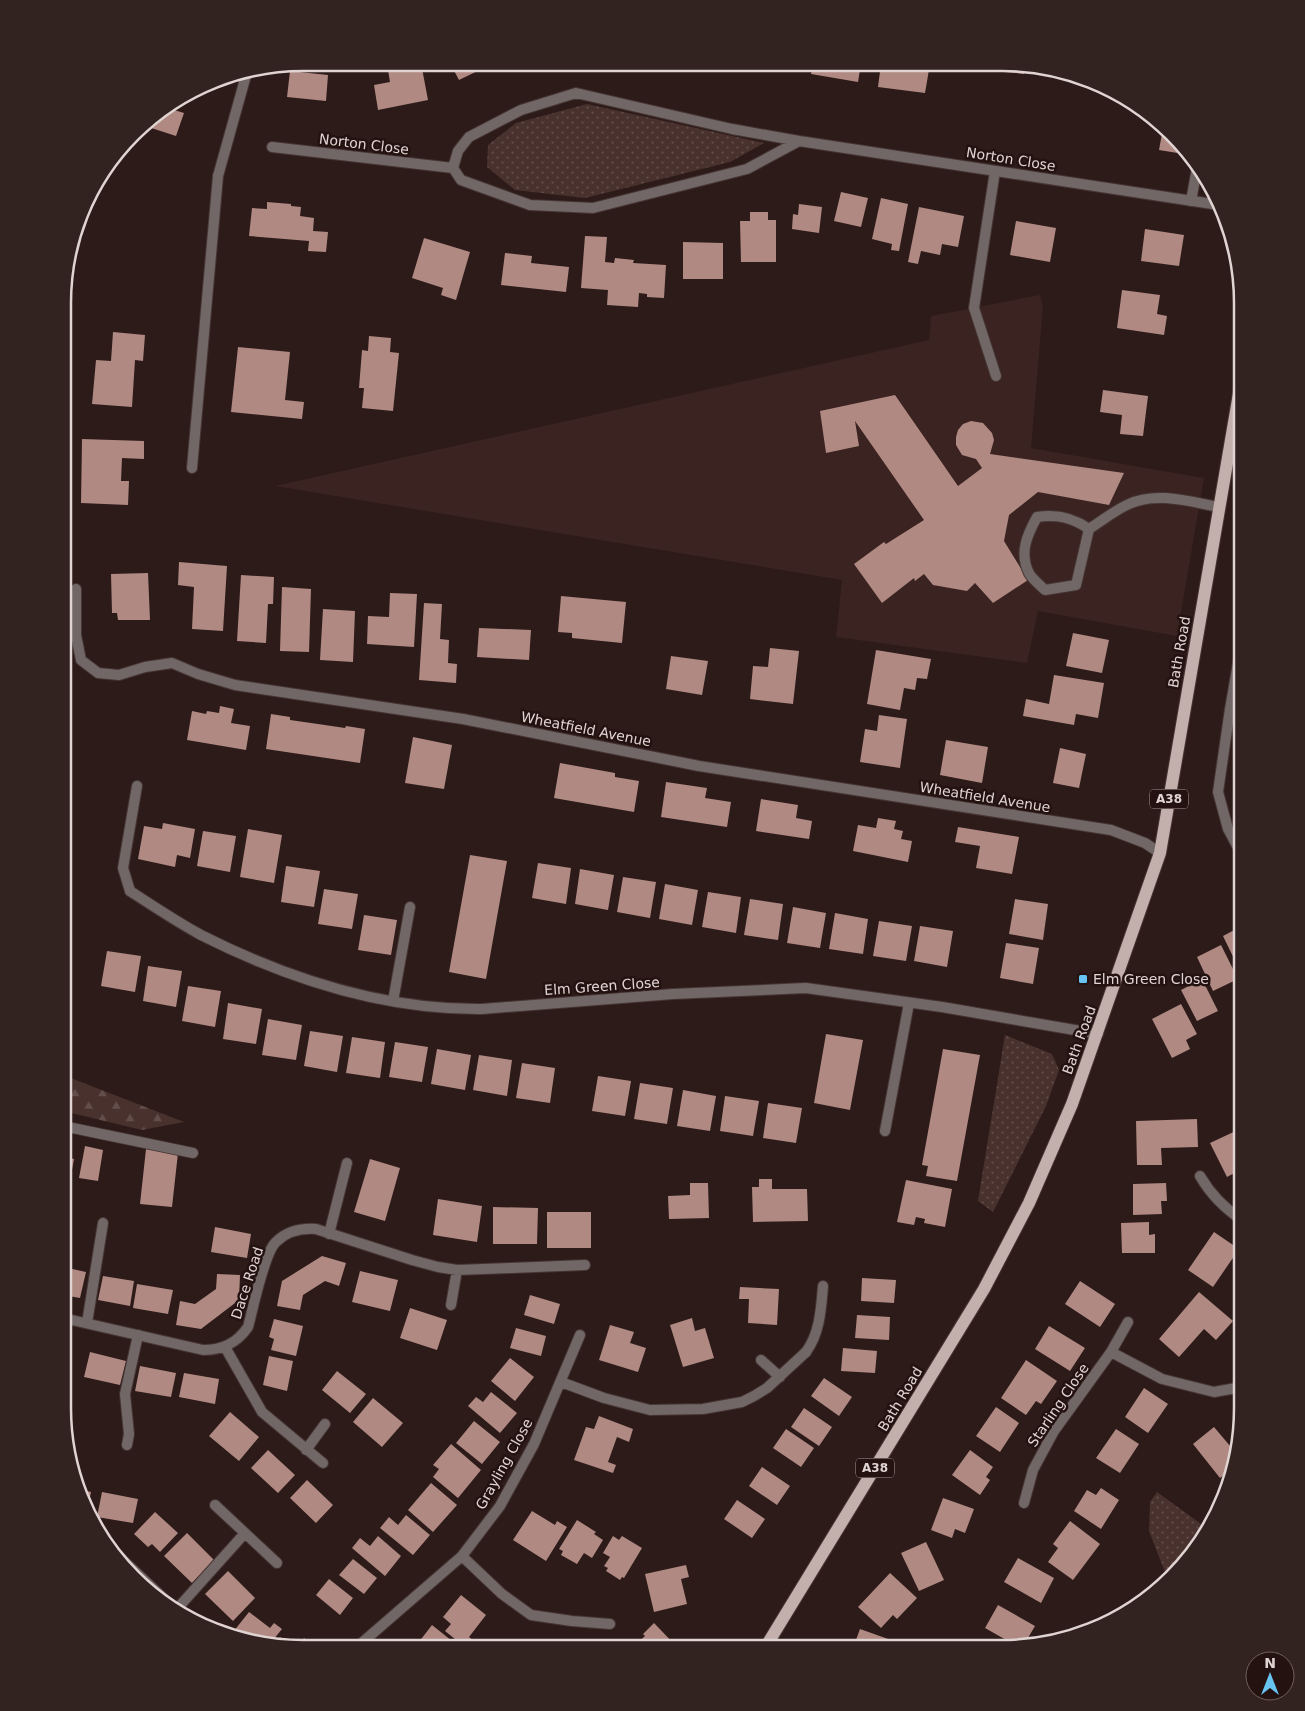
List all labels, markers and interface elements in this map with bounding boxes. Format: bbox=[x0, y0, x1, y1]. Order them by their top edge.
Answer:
street label: Norton Close bbox=[318, 131, 410, 157]
street label: Norton Close bbox=[965, 144, 1057, 174]
street label: Bath Road bbox=[1165, 615, 1193, 689]
street label: Wheatfield Avenue bbox=[520, 709, 652, 749]
street label: Wheatfield Avenue bbox=[919, 779, 1051, 815]
road number: A38 bbox=[1150, 790, 1188, 809]
place label: Elm Green Close bbox=[1093, 971, 1209, 987]
marker: Elm Green Close bbox=[1077, 973, 1089, 985]
street label: Elm Green Close bbox=[544, 974, 660, 998]
street label: Bath Road bbox=[1059, 1003, 1099, 1077]
street label: Dace Road bbox=[228, 1245, 266, 1321]
street label: Starling Close bbox=[1024, 1360, 1092, 1450]
street label: Bath Road bbox=[875, 1364, 925, 1434]
street label: Grayling Close bbox=[472, 1416, 536, 1512]
road number: A38 bbox=[856, 1459, 894, 1478]
north arrow bbox=[1245, 1651, 1295, 1701]
text: N bbox=[1264, 1655, 1276, 1671]

